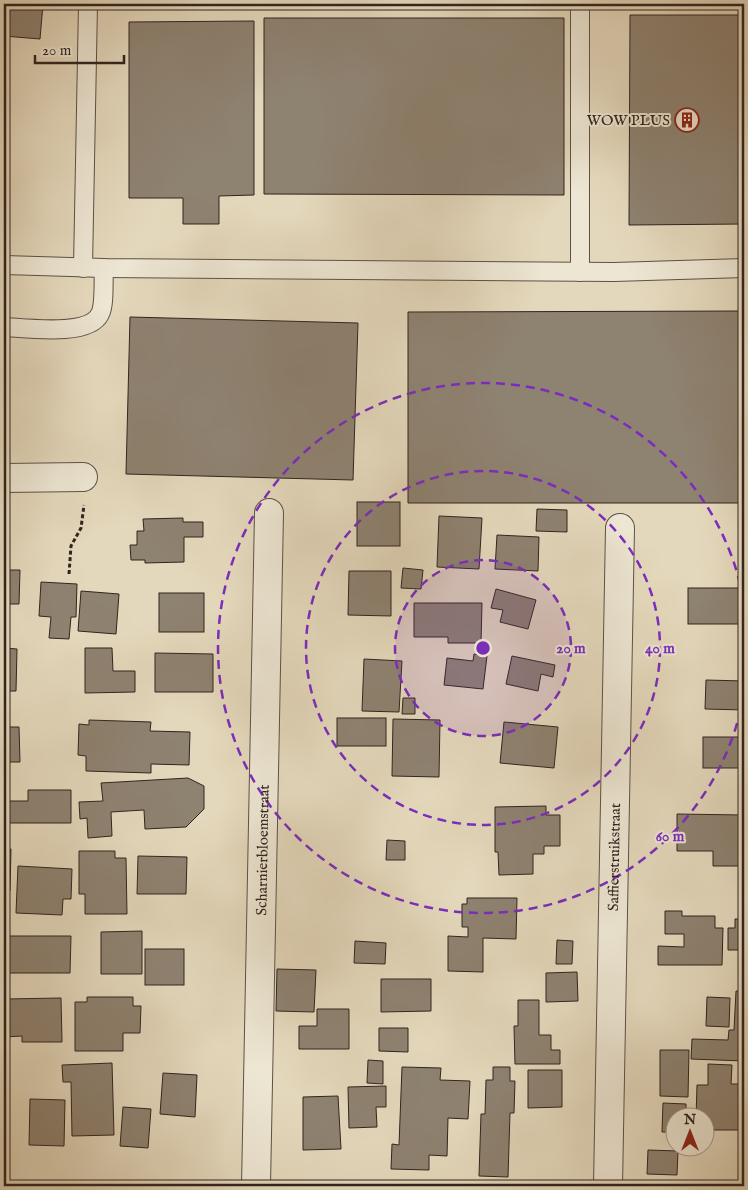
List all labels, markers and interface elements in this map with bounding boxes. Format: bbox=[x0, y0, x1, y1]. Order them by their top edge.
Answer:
scale bar bbox=[35, 32, 124, 64]
text: 20 m bbox=[42, 41, 72, 60]
building icon: WOW PLUS bbox=[674, 107, 700, 133]
place label: WOW PLUS bbox=[587, 111, 670, 130]
centre of rings bbox=[474, 639, 492, 657]
text: 20 m bbox=[556, 639, 586, 658]
text: 40 m bbox=[645, 639, 675, 658]
street label: Scharnierbloemstraat bbox=[252, 784, 273, 916]
street label: Saffierstruikstraat bbox=[604, 803, 624, 911]
text: 60 m bbox=[656, 827, 685, 846]
north arrow bbox=[666, 1108, 716, 1158]
text: N bbox=[683, 1111, 696, 1129]

